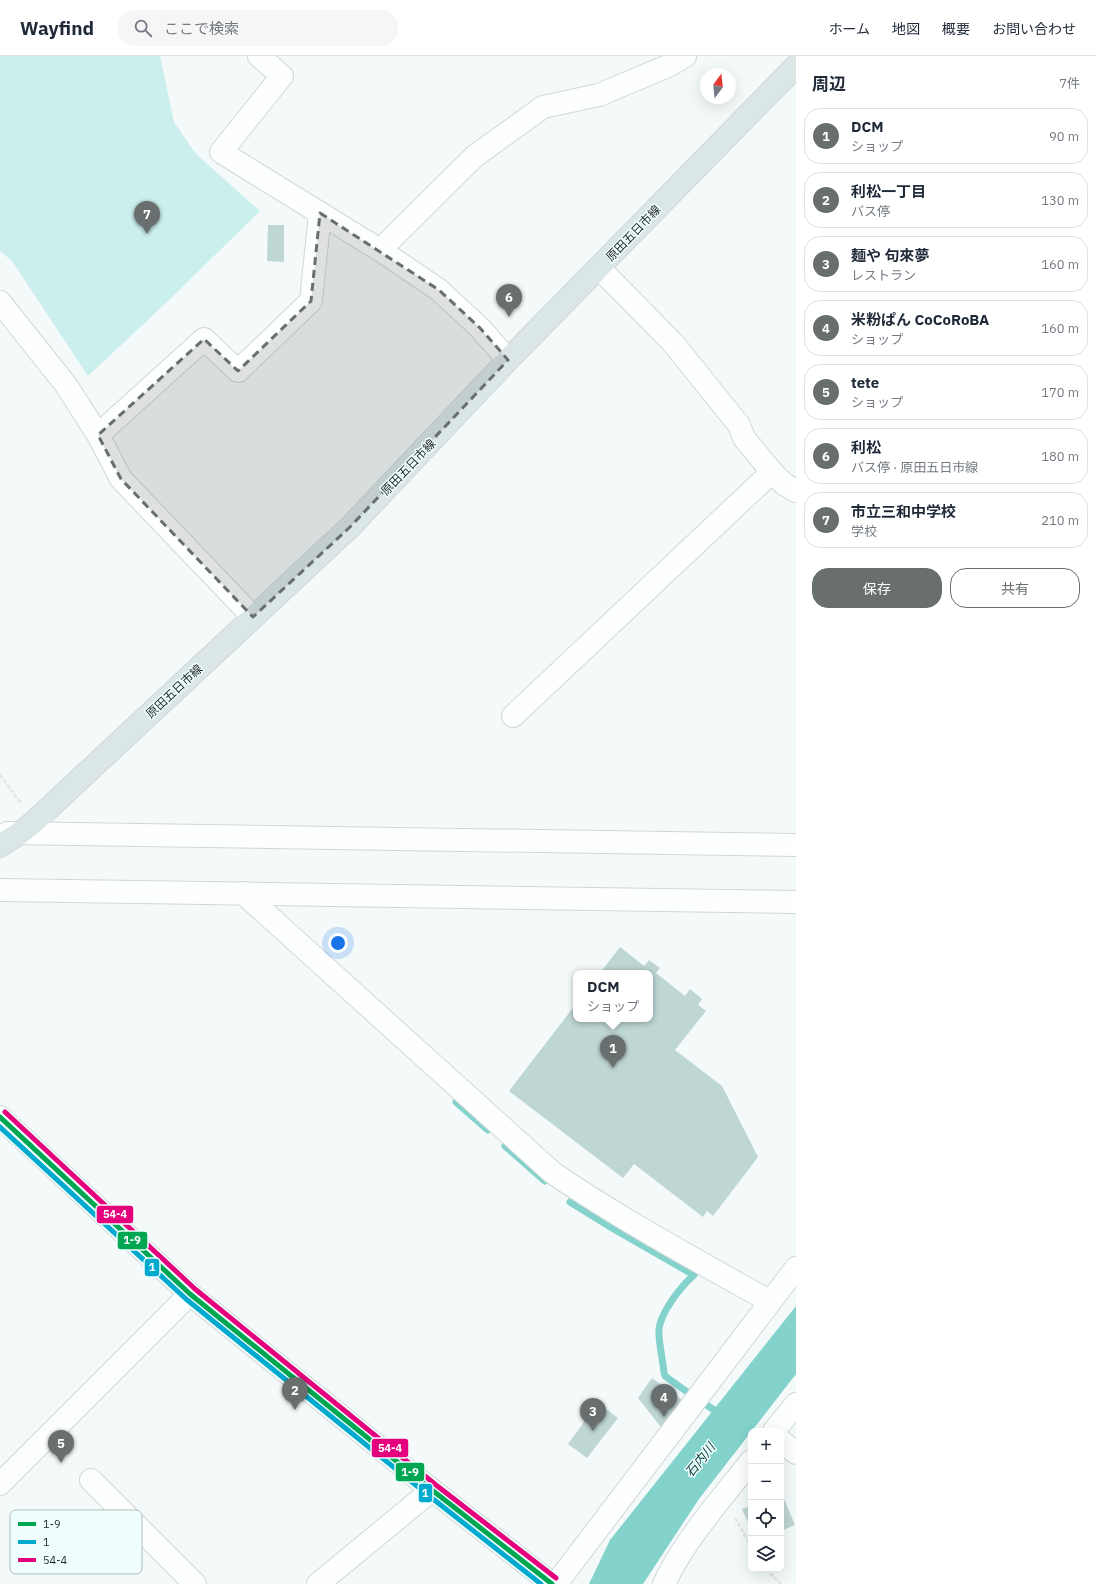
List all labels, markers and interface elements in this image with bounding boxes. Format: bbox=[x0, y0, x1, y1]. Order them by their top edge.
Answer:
search box bbox=[118, 10, 398, 46]
text: Wayfind bbox=[20, 16, 94, 40]
icon: search bbox=[132, 17, 154, 39]
text: ここで検索 bbox=[164, 19, 239, 38]
text: ホーム bbox=[828, 20, 870, 38]
text: 地図 bbox=[892, 20, 920, 38]
text: 概要 bbox=[942, 20, 970, 38]
text: お問い合わせ bbox=[992, 20, 1076, 38]
north arrow bbox=[700, 68, 736, 104]
text: 周辺 bbox=[812, 73, 846, 95]
text: 7件 bbox=[1059, 75, 1080, 92]
text: DCM bbox=[851, 117, 884, 136]
text: 1 bbox=[822, 128, 830, 145]
text: 90 m bbox=[1049, 128, 1079, 145]
text: ショップ bbox=[851, 138, 903, 155]
text: 利松一丁目 bbox=[851, 182, 926, 201]
text: 2 bbox=[822, 192, 830, 209]
text: 130 m bbox=[1041, 192, 1079, 209]
pin: 7 bbox=[134, 201, 160, 234]
street label: 原田五日市線 bbox=[603, 202, 663, 264]
text: バス停 bbox=[851, 203, 890, 220]
text: 麺や 句來夢 bbox=[851, 246, 930, 265]
text: 3 bbox=[822, 256, 830, 273]
text: 160 m bbox=[1041, 256, 1079, 273]
text: レストラン bbox=[851, 267, 916, 284]
pin: 6 bbox=[496, 284, 522, 317]
text: 米粉ぱん CoCoRoBA bbox=[851, 310, 989, 329]
text: 4 bbox=[822, 320, 830, 337]
text: 160 m bbox=[1041, 320, 1079, 337]
text: ショップ bbox=[851, 331, 903, 348]
text: tete bbox=[851, 373, 879, 392]
text: 5 bbox=[822, 384, 830, 401]
text: 170 m bbox=[1041, 384, 1079, 401]
text: ショップ bbox=[851, 394, 903, 411]
street label: 原田五日市線 bbox=[378, 436, 438, 498]
text: 利松 bbox=[851, 438, 881, 457]
text: 6 bbox=[822, 448, 830, 465]
text: 180 m bbox=[1041, 448, 1079, 465]
text: バス停 · 原田五日市線 bbox=[851, 459, 978, 476]
text: 市立三和中学校 bbox=[851, 502, 956, 521]
text: 7 bbox=[822, 512, 830, 529]
text: 210 m bbox=[1041, 512, 1079, 529]
text: 学校 bbox=[851, 523, 877, 540]
button: 保存 bbox=[812, 568, 942, 608]
button: 共有 bbox=[950, 568, 1080, 608]
street label: 原田五日市線 bbox=[143, 661, 205, 721]
your location bbox=[328, 933, 348, 953]
popup bbox=[573, 970, 653, 1022]
text: DCM bbox=[587, 977, 620, 996]
text: ショップ bbox=[587, 998, 639, 1015]
pin: 1 bbox=[600, 1035, 626, 1068]
line badge: 54-4 bbox=[96, 1205, 134, 1224]
text: 54-4 bbox=[103, 1207, 128, 1221]
line badge: 1-9 bbox=[117, 1231, 148, 1250]
text: 1-9 bbox=[123, 1233, 141, 1247]
line badge: 1 bbox=[144, 1258, 160, 1277]
text: 1 bbox=[149, 1260, 156, 1274]
pin: 2 bbox=[282, 1377, 308, 1410]
pin: 4 bbox=[651, 1384, 677, 1417]
pin: 3 bbox=[580, 1398, 606, 1431]
map controls bbox=[748, 1428, 784, 1572]
button: + bbox=[748, 1428, 784, 1464]
pin: 5 bbox=[48, 1430, 74, 1463]
line badge: 54-4 bbox=[371, 1438, 409, 1458]
water label: 石内川 bbox=[681, 1438, 720, 1481]
text: 54-4 bbox=[378, 1441, 403, 1455]
line badge: 1-9 bbox=[395, 1462, 425, 1482]
button: − bbox=[748, 1464, 784, 1500]
text: 1-9 bbox=[401, 1465, 419, 1479]
line badge: 1 bbox=[418, 1483, 433, 1503]
text: 1 bbox=[422, 1486, 429, 1500]
button: locate bbox=[748, 1500, 784, 1536]
legend bbox=[10, 1510, 142, 1574]
text: 1-9 bbox=[43, 1517, 61, 1531]
text: 1 bbox=[43, 1535, 50, 1549]
button: layers bbox=[748, 1536, 784, 1572]
text: 54-4 bbox=[43, 1553, 68, 1567]

